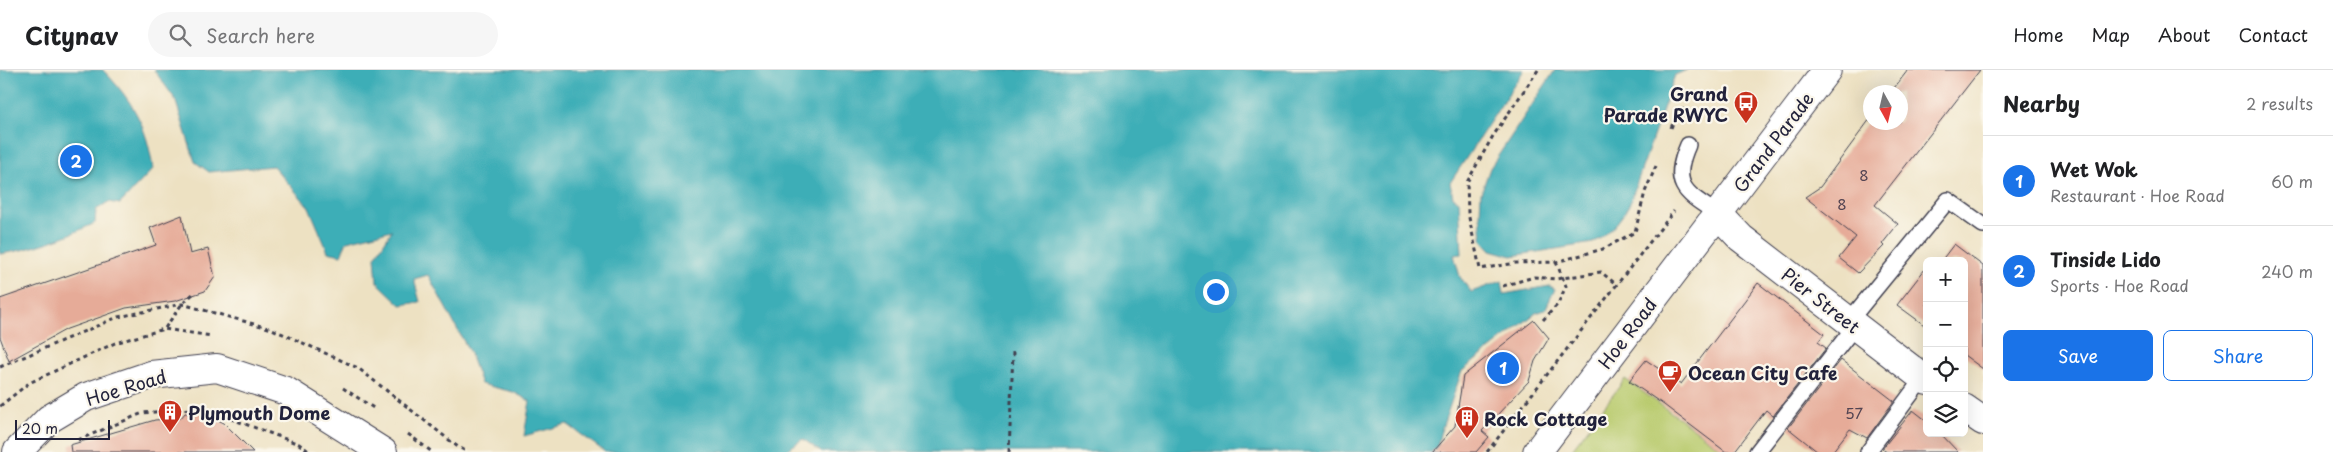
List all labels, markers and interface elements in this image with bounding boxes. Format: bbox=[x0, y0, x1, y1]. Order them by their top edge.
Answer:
search box bbox=[148, 12, 498, 57]
text: Citynav bbox=[25, 17, 118, 53]
icon: search bbox=[166, 21, 194, 49]
text: Search here bbox=[206, 21, 315, 49]
text: Home bbox=[2013, 21, 2063, 48]
text: Map bbox=[2091, 21, 2130, 48]
text: About bbox=[2158, 21, 2210, 48]
text: Contact bbox=[2238, 21, 2308, 48]
place label: Grand Parade RWYC bbox=[1603, 80, 1728, 128]
north arrow bbox=[1863, 85, 1908, 130]
street label: Grand Parade bbox=[1726, 86, 1820, 198]
text: Nearby bbox=[2003, 87, 2080, 119]
bus stop icon: Grand Parade RWYC bbox=[1733, 90, 1759, 124]
text: 2 results bbox=[2246, 91, 2313, 115]
pin: 2 bbox=[60, 142, 92, 180]
text: Wet Wok bbox=[2050, 155, 2138, 183]
house number: 8 bbox=[1859, 163, 1869, 186]
text: 1 bbox=[2015, 169, 2023, 193]
text: 60 m bbox=[2271, 169, 2313, 193]
text: Restaurant · Hoe Road bbox=[2050, 183, 2225, 207]
house number: 8 bbox=[1837, 192, 1847, 215]
text: Tinside Lido bbox=[2050, 245, 2161, 273]
map controls bbox=[1923, 257, 1968, 437]
button: + bbox=[1923, 257, 1968, 302]
text: 2 bbox=[2013, 259, 2025, 283]
text: 240 m bbox=[2261, 259, 2313, 283]
street label: Pier Street bbox=[1776, 261, 1866, 339]
text: Sports · Hoe Road bbox=[2050, 273, 2189, 297]
your location bbox=[1203, 279, 1229, 305]
street label: Hoe Road bbox=[1591, 292, 1663, 374]
button: − bbox=[1923, 302, 1968, 347]
button: Save bbox=[2003, 330, 2153, 381]
button: Share bbox=[2163, 330, 2313, 381]
button: locate bbox=[1923, 347, 1968, 392]
pin: 1 bbox=[1487, 349, 1519, 387]
cafe icon: Ocean City Cafe bbox=[1657, 359, 1683, 393]
place label: Ocean City Cafe bbox=[1688, 359, 1837, 386]
street label: Hoe Road bbox=[82, 362, 170, 412]
button: layers bbox=[1923, 392, 1968, 437]
building icon: Plymouth Dome bbox=[157, 399, 183, 433]
place label: Plymouth Dome bbox=[188, 399, 330, 426]
house number: 57 bbox=[1845, 401, 1863, 424]
building icon: Rock Cottage bbox=[1454, 405, 1480, 439]
place label: Rock Cottage bbox=[1484, 405, 1608, 432]
scale bar bbox=[15, 417, 110, 440]
text: 20 m bbox=[22, 418, 58, 439]

